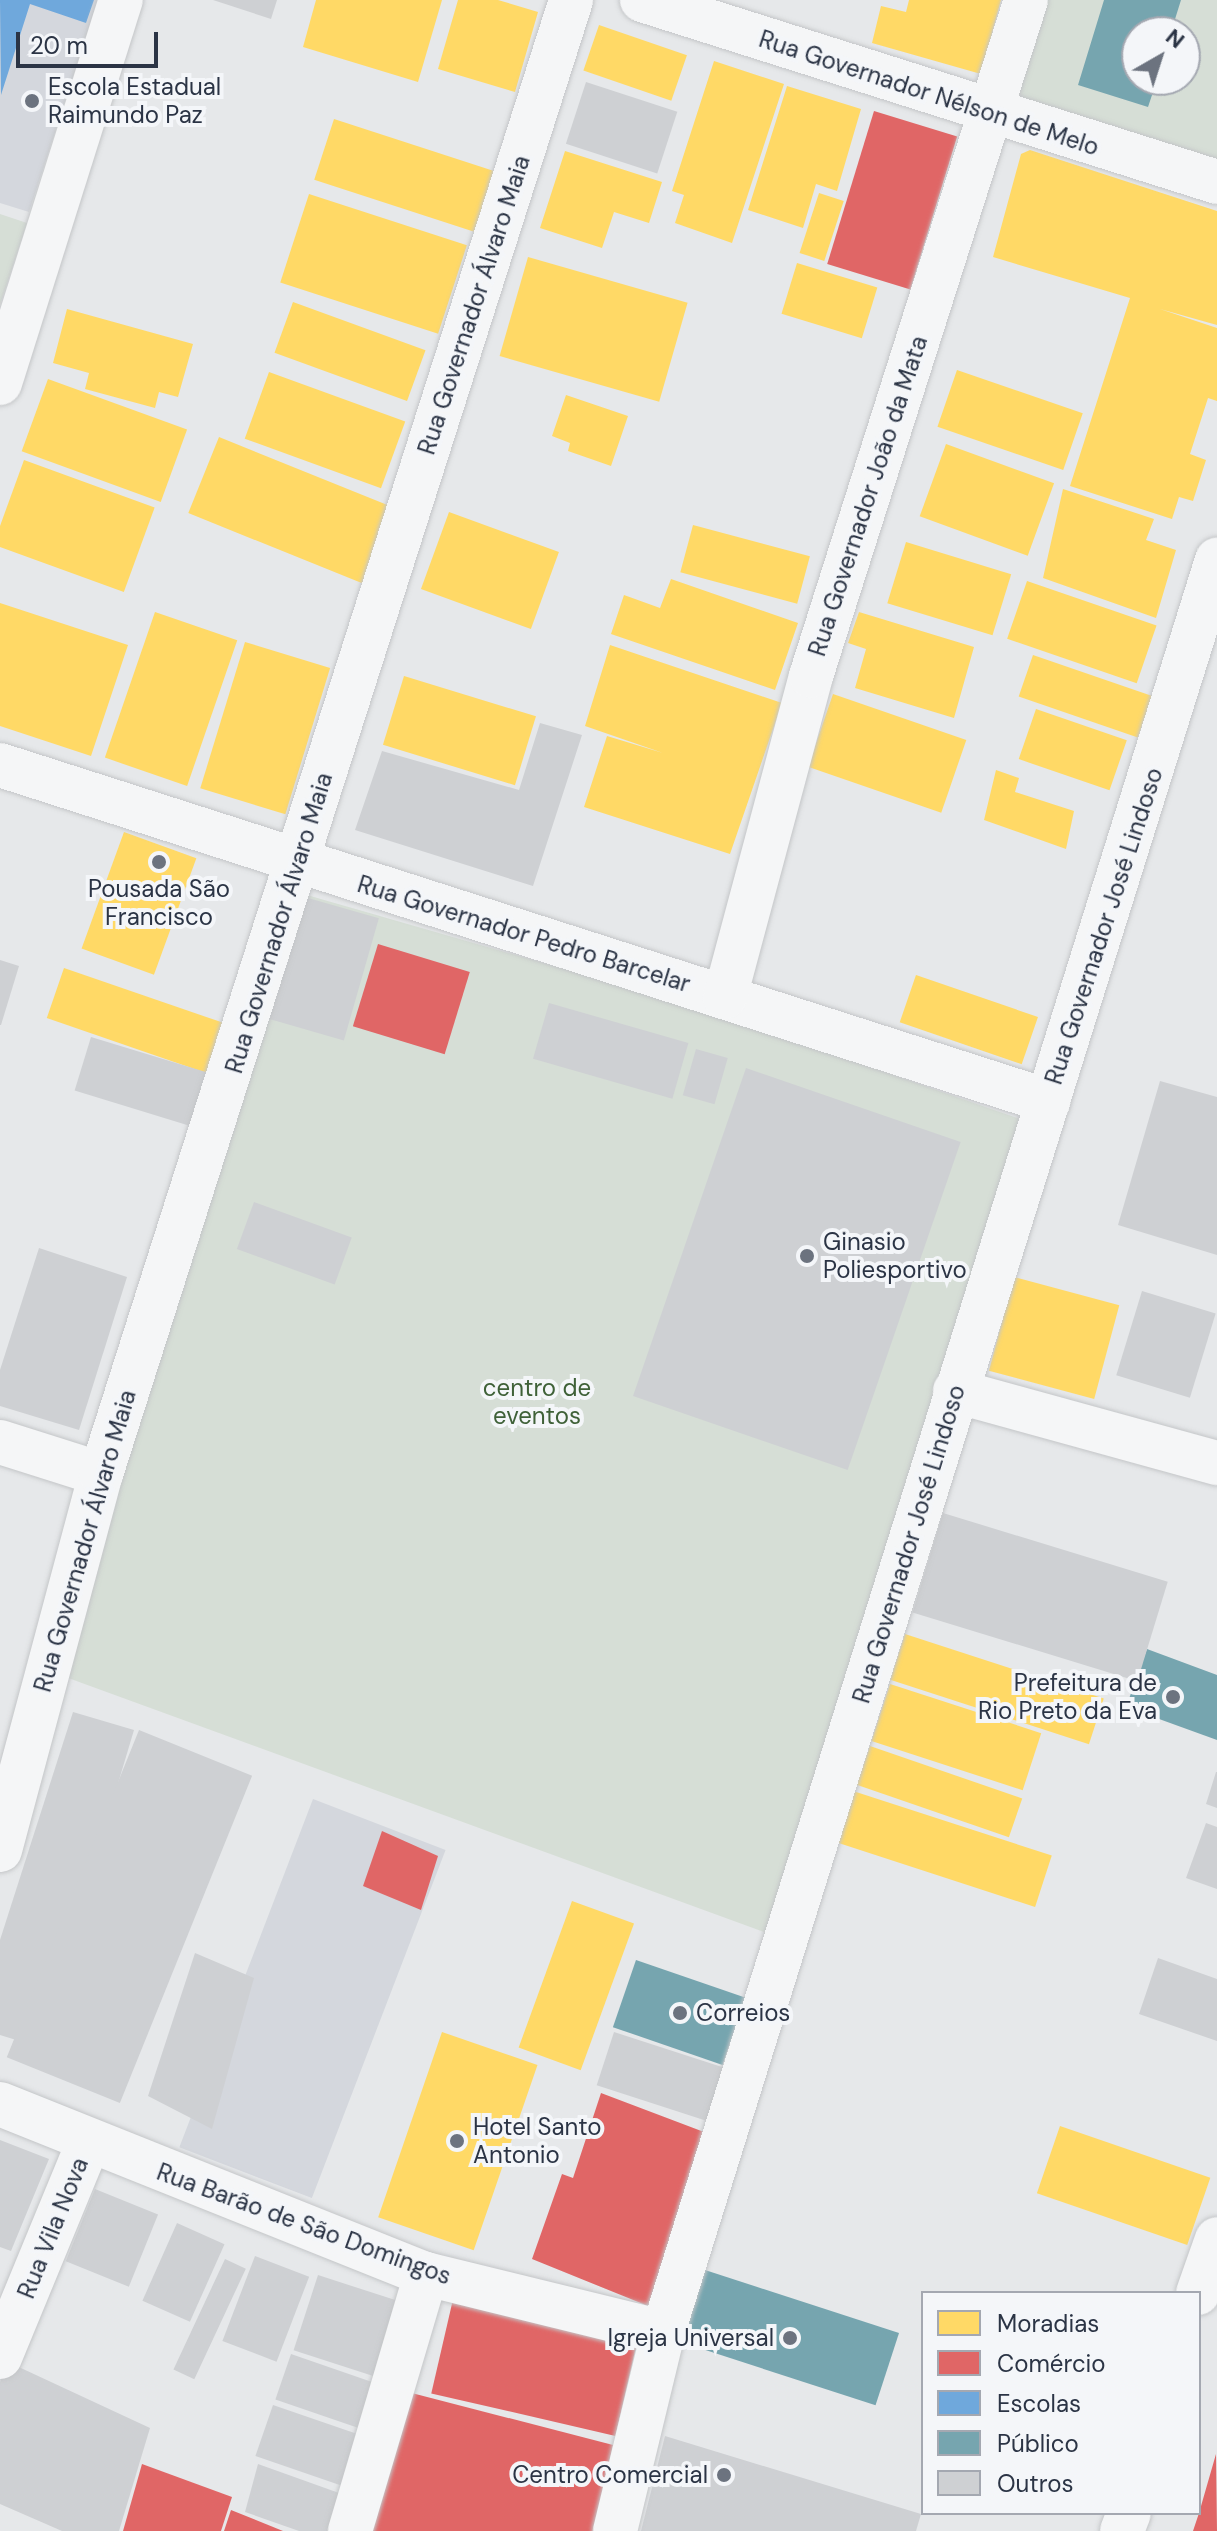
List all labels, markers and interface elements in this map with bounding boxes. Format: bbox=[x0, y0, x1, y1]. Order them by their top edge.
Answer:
scale bar bbox=[20, 16, 162, 66]
north arrow bbox=[1121, 16, 1201, 96]
text: N bbox=[1160, 22, 1191, 55]
street label: Rua Governador Nélson de Melo bbox=[755, 24, 1103, 162]
text: 20 m bbox=[30, 30, 88, 61]
place label: Escola Estadual Raimundo Paz bbox=[48, 73, 221, 129]
marker: Escola Estadual Raimundo Paz bbox=[23, 92, 41, 110]
street label: Rua Governador Álvaro Maia bbox=[412, 152, 536, 458]
street label: Rua Governador João da Mata bbox=[803, 332, 933, 660]
street label: Rua Governador José Lindoso bbox=[1039, 764, 1169, 1088]
street label: Rua Governador Álvaro Maia bbox=[220, 769, 338, 1077]
marker: Pousada São Francisco bbox=[150, 853, 168, 871]
street label: Rua Governador Pedro Barcelar bbox=[354, 870, 694, 998]
place label: Pousada São Francisco bbox=[88, 875, 230, 931]
place label: Ginasio Poliesportivo bbox=[823, 1228, 967, 1284]
marker: Ginasio Poliesportivo bbox=[798, 1247, 816, 1265]
park label: centro de eventos bbox=[483, 1374, 591, 1430]
street label: Rua Governador José Lindoso bbox=[847, 1381, 971, 1707]
street label: Rua Governador Álvaro Maia bbox=[28, 1387, 142, 1695]
place label: Prefeitura de Rio Preto da Eva bbox=[978, 1669, 1157, 1725]
marker: Prefeitura de Rio Preto da Eva bbox=[1164, 1688, 1182, 1706]
place label: Correios bbox=[696, 1999, 790, 2027]
marker: Correios bbox=[671, 2004, 689, 2022]
place label: Hotel Santo Antonio bbox=[473, 2113, 602, 2169]
marker: Hotel Santo Antonio bbox=[448, 2132, 466, 2150]
street label: Rua Vila Nova bbox=[12, 2153, 94, 2303]
street label: Rua Barão de São Domingos bbox=[153, 2157, 455, 2291]
legend bbox=[921, 2291, 1201, 2515]
text: Moradias bbox=[997, 2308, 1099, 2339]
place label: Igreja Universal bbox=[607, 2324, 774, 2352]
marker: Igreja Universal bbox=[781, 2329, 799, 2347]
text: Comércio bbox=[997, 2348, 1106, 2379]
text: Escolas bbox=[997, 2388, 1081, 2419]
text: Público bbox=[997, 2428, 1079, 2459]
place label: Centro Comercial bbox=[512, 2461, 708, 2489]
marker: Centro Comercial bbox=[715, 2466, 733, 2484]
text: Outros bbox=[997, 2468, 1073, 2499]

